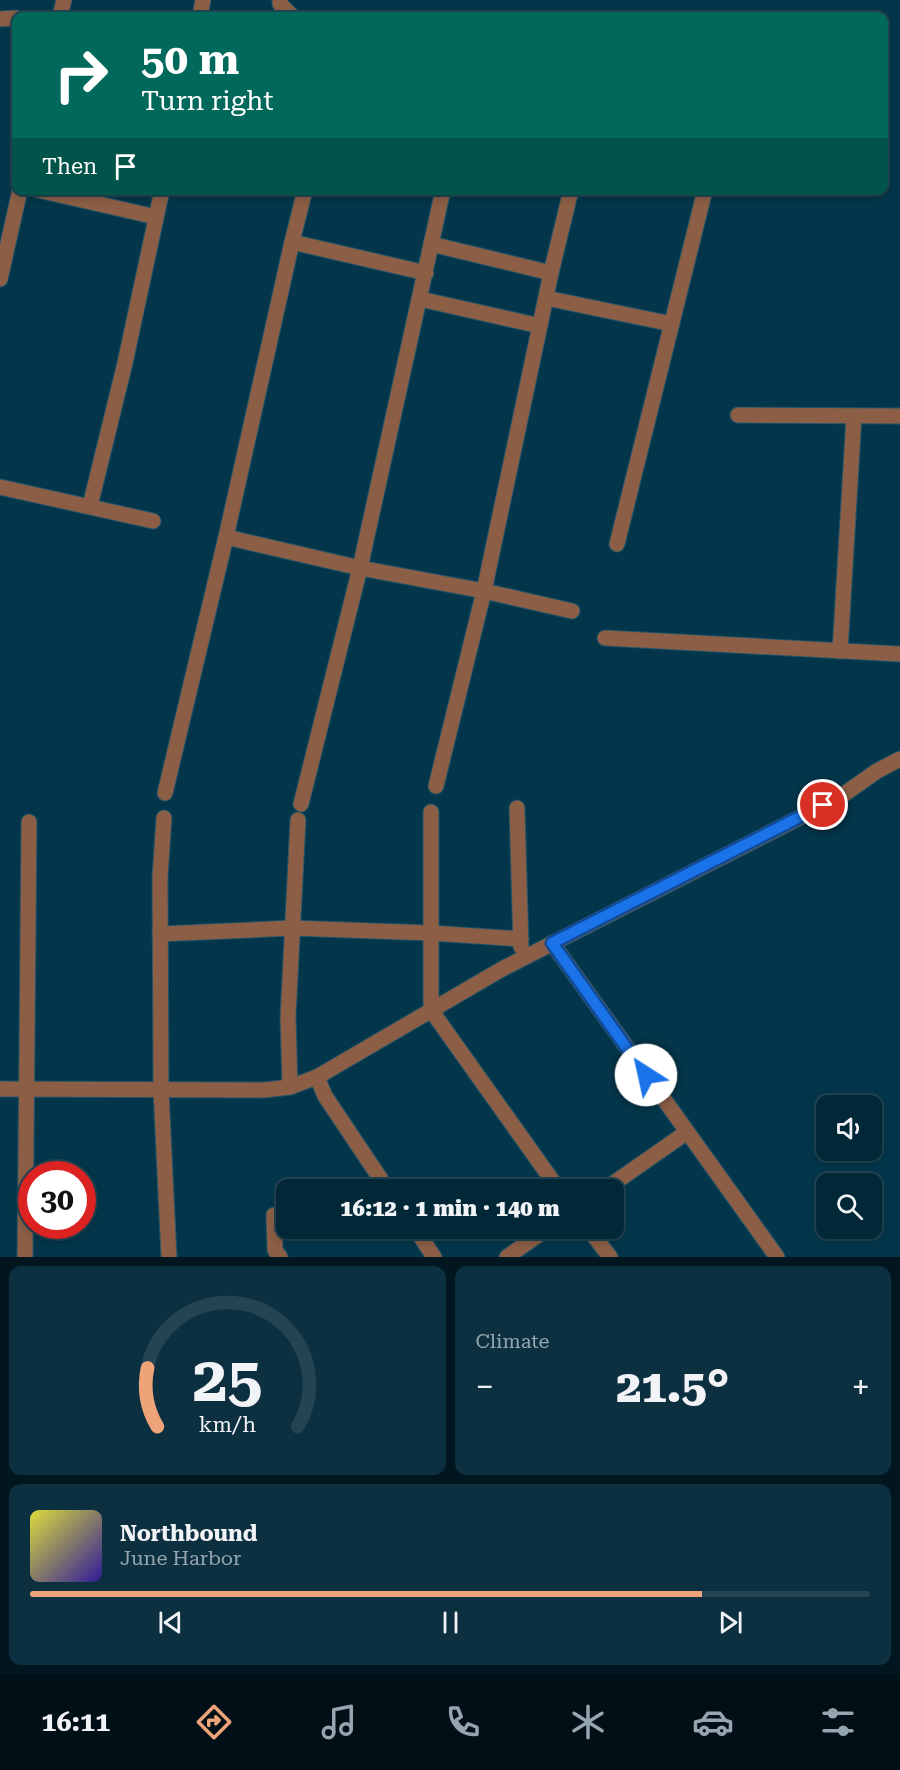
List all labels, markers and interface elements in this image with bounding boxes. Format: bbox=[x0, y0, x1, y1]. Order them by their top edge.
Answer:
text: 50 m bbox=[141, 35, 239, 84]
icon: right bbox=[42, 36, 120, 114]
text: Turn right bbox=[141, 85, 274, 117]
icon: arrive bbox=[109, 150, 142, 183]
text: Then bbox=[42, 154, 97, 179]
pin bbox=[797, 779, 848, 830]
icon: arrive bbox=[806, 788, 839, 821]
position arrow bbox=[614, 1043, 678, 1107]
map controls bbox=[816, 1095, 882, 1239]
button: sound bbox=[816, 1095, 882, 1161]
speed limit sign: 30 bbox=[18, 1161, 96, 1239]
button: search bbox=[816, 1173, 882, 1239]
text: 16:12 · 1 min · 140 m bbox=[340, 1196, 560, 1221]
text: Climate bbox=[476, 1329, 550, 1353]
text: 25 bbox=[192, 1343, 262, 1416]
text: 21.5° bbox=[616, 1360, 729, 1413]
text: − bbox=[476, 1367, 494, 1406]
text: + bbox=[852, 1367, 870, 1406]
text: km/h bbox=[199, 1413, 256, 1438]
text: Northbound bbox=[120, 1521, 258, 1546]
text: June Harbor bbox=[120, 1546, 241, 1570]
icon: previous bbox=[154, 1606, 187, 1639]
icon: pause bbox=[434, 1606, 467, 1639]
icon: next bbox=[714, 1606, 747, 1639]
icon: directions bbox=[193, 1701, 235, 1743]
icon: music bbox=[318, 1701, 360, 1743]
icon: phone bbox=[442, 1701, 484, 1743]
icon: climate bbox=[567, 1701, 609, 1743]
icon: car bbox=[692, 1701, 734, 1743]
icon: filters bbox=[817, 1701, 859, 1743]
text: 16:11 bbox=[41, 1706, 110, 1738]

